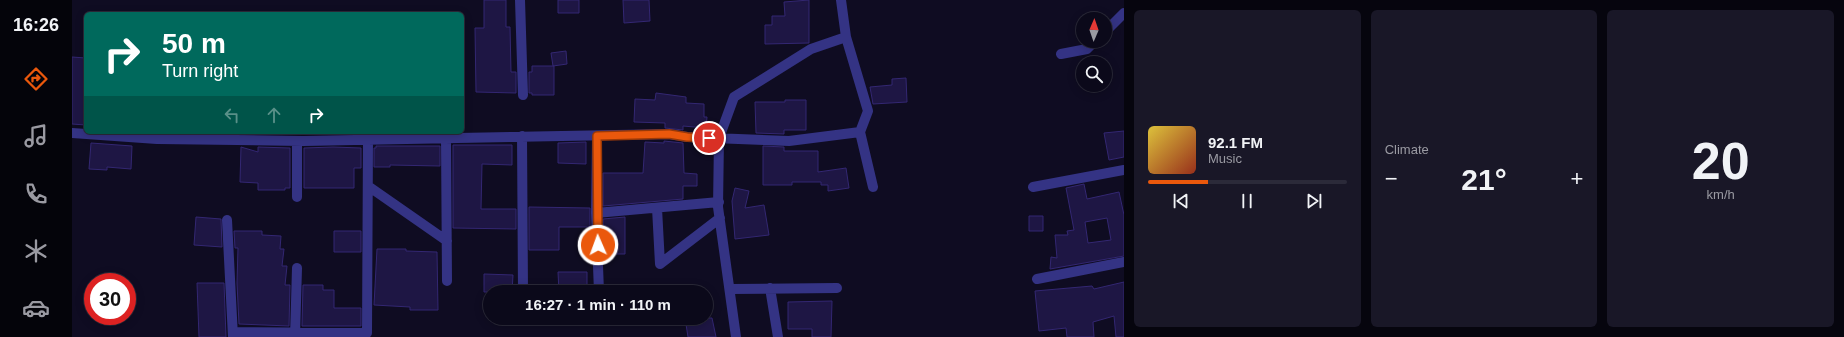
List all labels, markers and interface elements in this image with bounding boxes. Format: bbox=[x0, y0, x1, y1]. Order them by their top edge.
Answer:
north arrow bbox=[1076, 12, 1112, 48]
map controls bbox=[1076, 12, 1112, 92]
text: 16:26 bbox=[13, 15, 59, 35]
icon: right bbox=[96, 28, 148, 80]
text: 50 m bbox=[162, 28, 226, 59]
button: search bbox=[1076, 56, 1112, 92]
text: Turn right bbox=[162, 61, 238, 81]
icon: directions bbox=[22, 65, 50, 93]
icon: left bbox=[221, 104, 243, 126]
icon: ahead bbox=[263, 104, 285, 126]
icon: right bbox=[305, 104, 327, 126]
pin bbox=[692, 121, 726, 155]
icon: music bbox=[22, 122, 50, 150]
icon: arrive bbox=[698, 127, 720, 149]
text: 20 bbox=[1692, 132, 1750, 190]
text: 92.1 FM bbox=[1208, 134, 1263, 151]
text: Climate bbox=[1385, 142, 1429, 157]
text: Music bbox=[1208, 151, 1242, 166]
text: 21° bbox=[1461, 163, 1507, 196]
text: − bbox=[1385, 166, 1398, 191]
text: + bbox=[1570, 166, 1583, 191]
icon: phone bbox=[22, 180, 50, 208]
text: km/h bbox=[1707, 187, 1735, 202]
icon: previous bbox=[1170, 190, 1192, 212]
icon: pause bbox=[1236, 190, 1258, 212]
icon: next bbox=[1303, 190, 1325, 212]
position arrow bbox=[577, 224, 619, 266]
icon: climate bbox=[22, 237, 50, 265]
speed limit sign: 30 bbox=[84, 273, 136, 325]
icon: car bbox=[22, 294, 50, 322]
text: 16:27 · 1 min · 110 m bbox=[525, 296, 671, 313]

